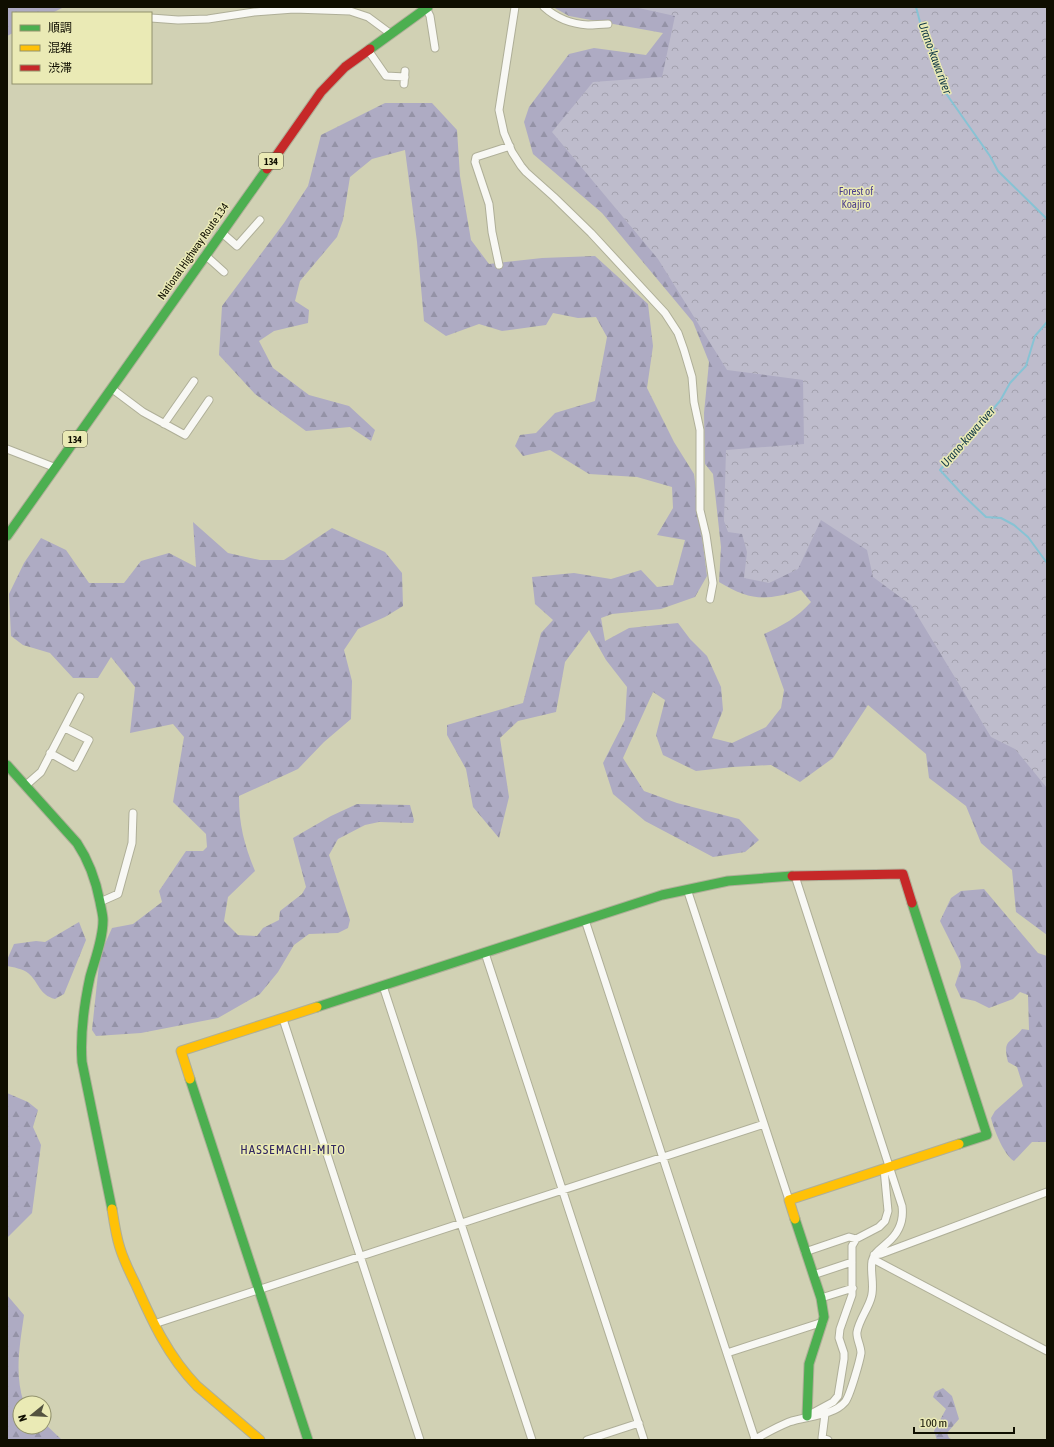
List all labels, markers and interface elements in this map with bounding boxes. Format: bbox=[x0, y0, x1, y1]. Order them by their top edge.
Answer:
legend bbox=[12, 12, 152, 84]
water label: Urano-kawa river bbox=[916, 20, 955, 96]
text: 順調 bbox=[48, 21, 72, 35]
text: 混雑 bbox=[48, 41, 72, 55]
text: 渋滞 bbox=[48, 61, 72, 75]
road number: 134 bbox=[259, 153, 283, 169]
park label: Forest of Koajiro bbox=[839, 185, 873, 210]
street label: National Highway Route 134 bbox=[155, 200, 231, 302]
water label: Urano-kawa river bbox=[938, 404, 998, 470]
road number: 134 bbox=[63, 431, 87, 447]
district label: HASSEMACHI-MITO bbox=[240, 1142, 346, 1157]
north arrow bbox=[12, 1395, 52, 1435]
scale bar bbox=[914, 1409, 1014, 1435]
text: N bbox=[16, 1413, 29, 1423]
text: 100 m bbox=[920, 1416, 947, 1430]

